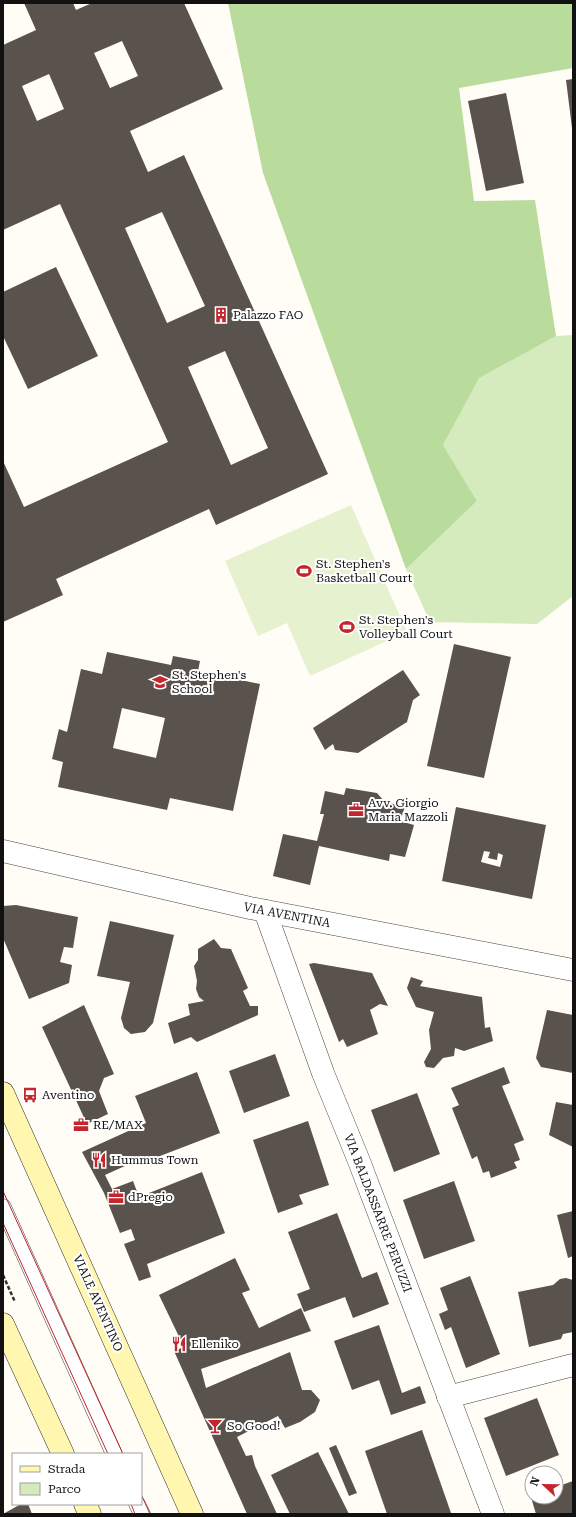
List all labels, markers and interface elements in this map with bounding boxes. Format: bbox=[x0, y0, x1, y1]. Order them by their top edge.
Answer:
building icon: Palazzo FAO bbox=[212, 306, 230, 324]
place label: Palazzo FAO bbox=[233, 308, 303, 322]
place label: St. Stephen's Basketball Court bbox=[316, 557, 413, 585]
sports icon: St. Stephen's Basketball Court bbox=[295, 562, 313, 580]
place label: St. Stephen's Volleyball Court bbox=[359, 613, 453, 641]
sports icon: St. Stephen's Volleyball Court bbox=[338, 618, 356, 636]
place label: St. Stephen's School bbox=[172, 668, 246, 696]
school or university icon: St. Stephen's School bbox=[151, 673, 169, 691]
place label: Avv. Giorgio Maria Mazzoli bbox=[368, 796, 448, 824]
office icon: Avv. Giorgio Maria Mazzoli bbox=[347, 801, 365, 819]
street label: VIA AVENTINA bbox=[242, 900, 332, 930]
bus stop icon: Aventino bbox=[21, 1086, 39, 1104]
place label: Aventino bbox=[42, 1088, 94, 1102]
office icon: RE/MAX bbox=[72, 1116, 90, 1134]
place label: RE/MAX bbox=[93, 1118, 143, 1132]
street label: VIA BALDASSARRE PERUZZI bbox=[341, 1132, 415, 1294]
restaurant icon: Hummus Town bbox=[90, 1151, 108, 1169]
place label: Hummus Town bbox=[111, 1153, 199, 1167]
office icon: dPregio bbox=[107, 1188, 125, 1206]
place label: dPregio bbox=[128, 1190, 173, 1204]
street label: VIALE AVENTINO bbox=[70, 1252, 126, 1354]
restaurant icon: Elleniko bbox=[170, 1335, 188, 1353]
place label: Elleniko bbox=[191, 1337, 239, 1351]
bar icon: So Good! bbox=[206, 1417, 224, 1435]
place label: So Good! bbox=[227, 1419, 280, 1433]
legend bbox=[12, 1453, 142, 1505]
text: Strada bbox=[48, 1462, 86, 1476]
north arrow bbox=[524, 1465, 564, 1505]
text: N bbox=[528, 1475, 543, 1488]
text: Parco bbox=[48, 1482, 81, 1496]

